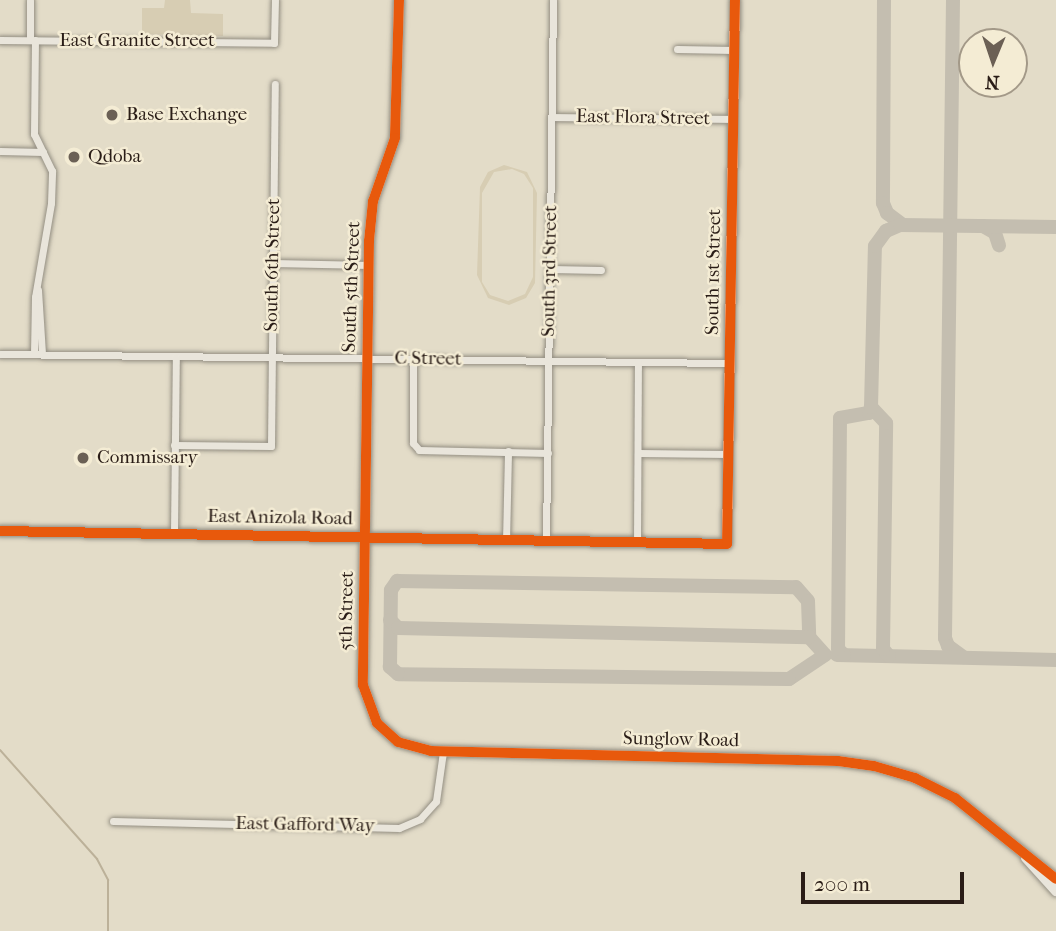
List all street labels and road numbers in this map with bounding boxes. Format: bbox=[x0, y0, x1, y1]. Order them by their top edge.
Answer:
street label: East Granite Street bbox=[59, 30, 215, 52]
street label: East Flora Street bbox=[576, 105, 710, 131]
street label: South 6th Street bbox=[260, 198, 286, 332]
street label: South 3rd Street bbox=[537, 205, 563, 337]
street label: South 1st Street bbox=[701, 209, 727, 335]
street label: South 5th Street bbox=[338, 221, 366, 353]
street label: C Street bbox=[394, 347, 462, 371]
street label: East Anizola Road bbox=[207, 505, 353, 531]
street label: 5th Street bbox=[335, 571, 359, 651]
street label: Sunglow Road bbox=[623, 728, 739, 752]
street label: East Gafford Way bbox=[235, 812, 375, 838]

